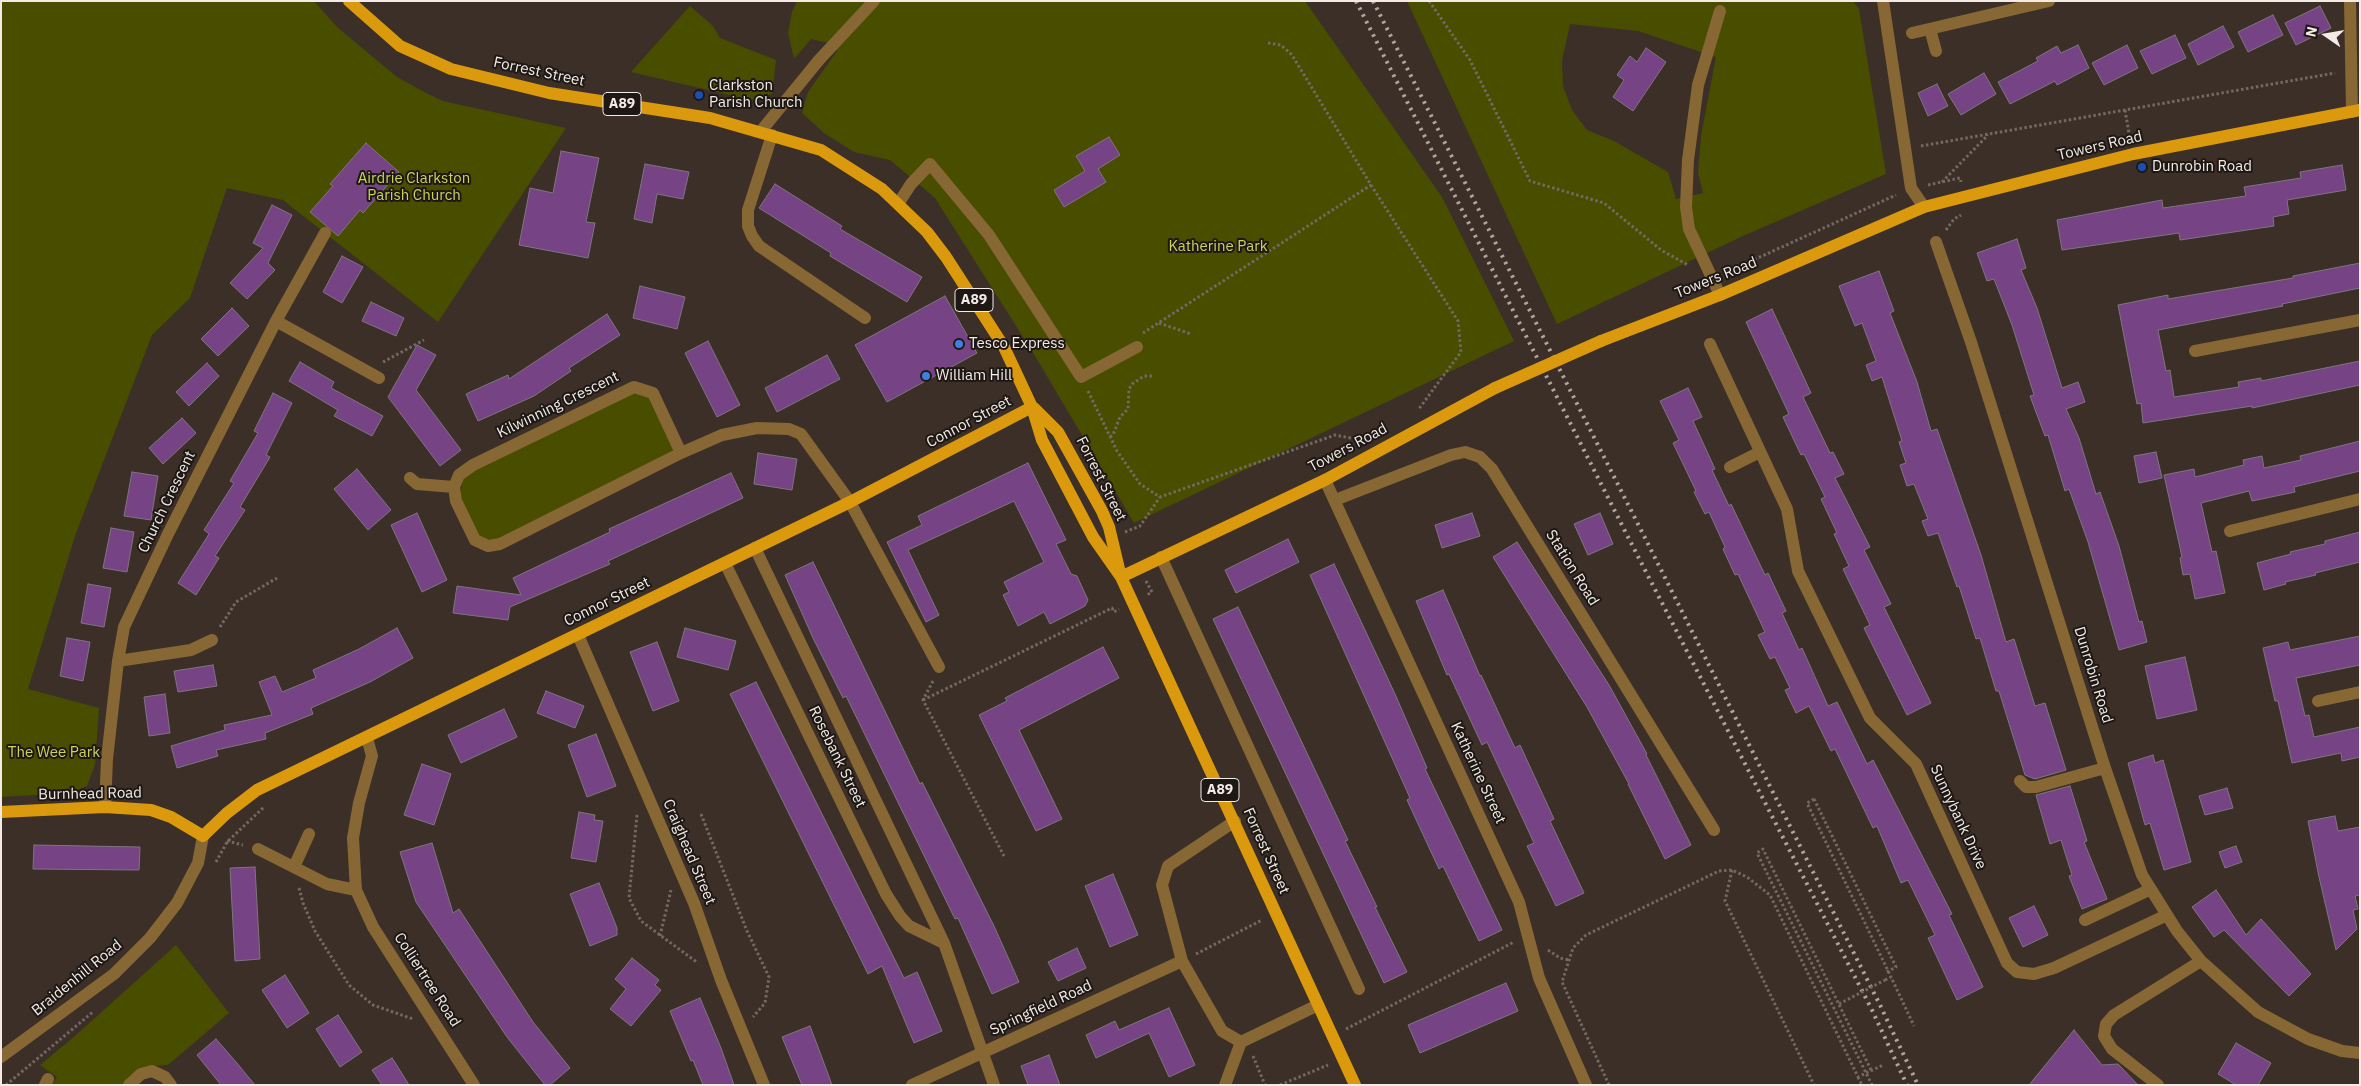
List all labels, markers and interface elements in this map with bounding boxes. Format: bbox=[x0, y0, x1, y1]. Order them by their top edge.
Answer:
north arrow bbox=[2301, 10, 2351, 60]
text: N bbox=[2301, 25, 2321, 39]
street label: Forrest Street bbox=[492, 54, 586, 90]
place label: Clarkston Parish Church bbox=[709, 77, 802, 112]
marker: Clarkston Parish Church bbox=[693, 89, 705, 101]
road number: A89 bbox=[603, 92, 641, 116]
street label: Towers Road bbox=[2056, 128, 2144, 164]
place label: Dunrobin Road bbox=[2152, 158, 2252, 176]
marker: Dunrobin Road bbox=[2136, 161, 2148, 173]
park label: Airdrie Clarkston Parish Church bbox=[358, 170, 470, 205]
park label: Katherine Park bbox=[1168, 238, 1268, 256]
street label: Towers Road bbox=[1673, 253, 1759, 303]
road number: A89 bbox=[955, 288, 993, 312]
place label: Tesco Express bbox=[969, 335, 1065, 353]
marker: Tesco Express bbox=[953, 338, 965, 350]
place label: William Hill bbox=[936, 367, 1012, 385]
street label: Kilwinning Crescent bbox=[494, 368, 622, 442]
marker: William Hill bbox=[920, 370, 932, 382]
street label: Connor Street bbox=[924, 392, 1014, 452]
street label: Towers Road bbox=[1306, 420, 1390, 476]
street label: Forrest Street bbox=[1072, 434, 1130, 524]
street label: Church Crescent bbox=[135, 448, 199, 556]
street label: Station Road bbox=[1542, 527, 1602, 609]
street label: Connor Street bbox=[561, 573, 653, 631]
street label: Dunrobin Road bbox=[2070, 625, 2116, 725]
street label: Rosebank Street bbox=[805, 703, 869, 811]
street label: Katherine Street bbox=[1447, 719, 1509, 827]
park label: The Wee Park bbox=[8, 744, 100, 762]
street label: Sunnybank Drive bbox=[1926, 762, 1990, 872]
road number: A89 bbox=[1201, 778, 1239, 802]
street label: Burnhead Road bbox=[38, 784, 142, 804]
street label: Craighead Street bbox=[659, 797, 719, 907]
street label: Forrest Street bbox=[1239, 805, 1293, 897]
street label: Colliertree Road bbox=[390, 930, 464, 1030]
street label: Braidenhill Road bbox=[28, 936, 126, 1020]
street label: Springfield Road bbox=[987, 976, 1095, 1040]

